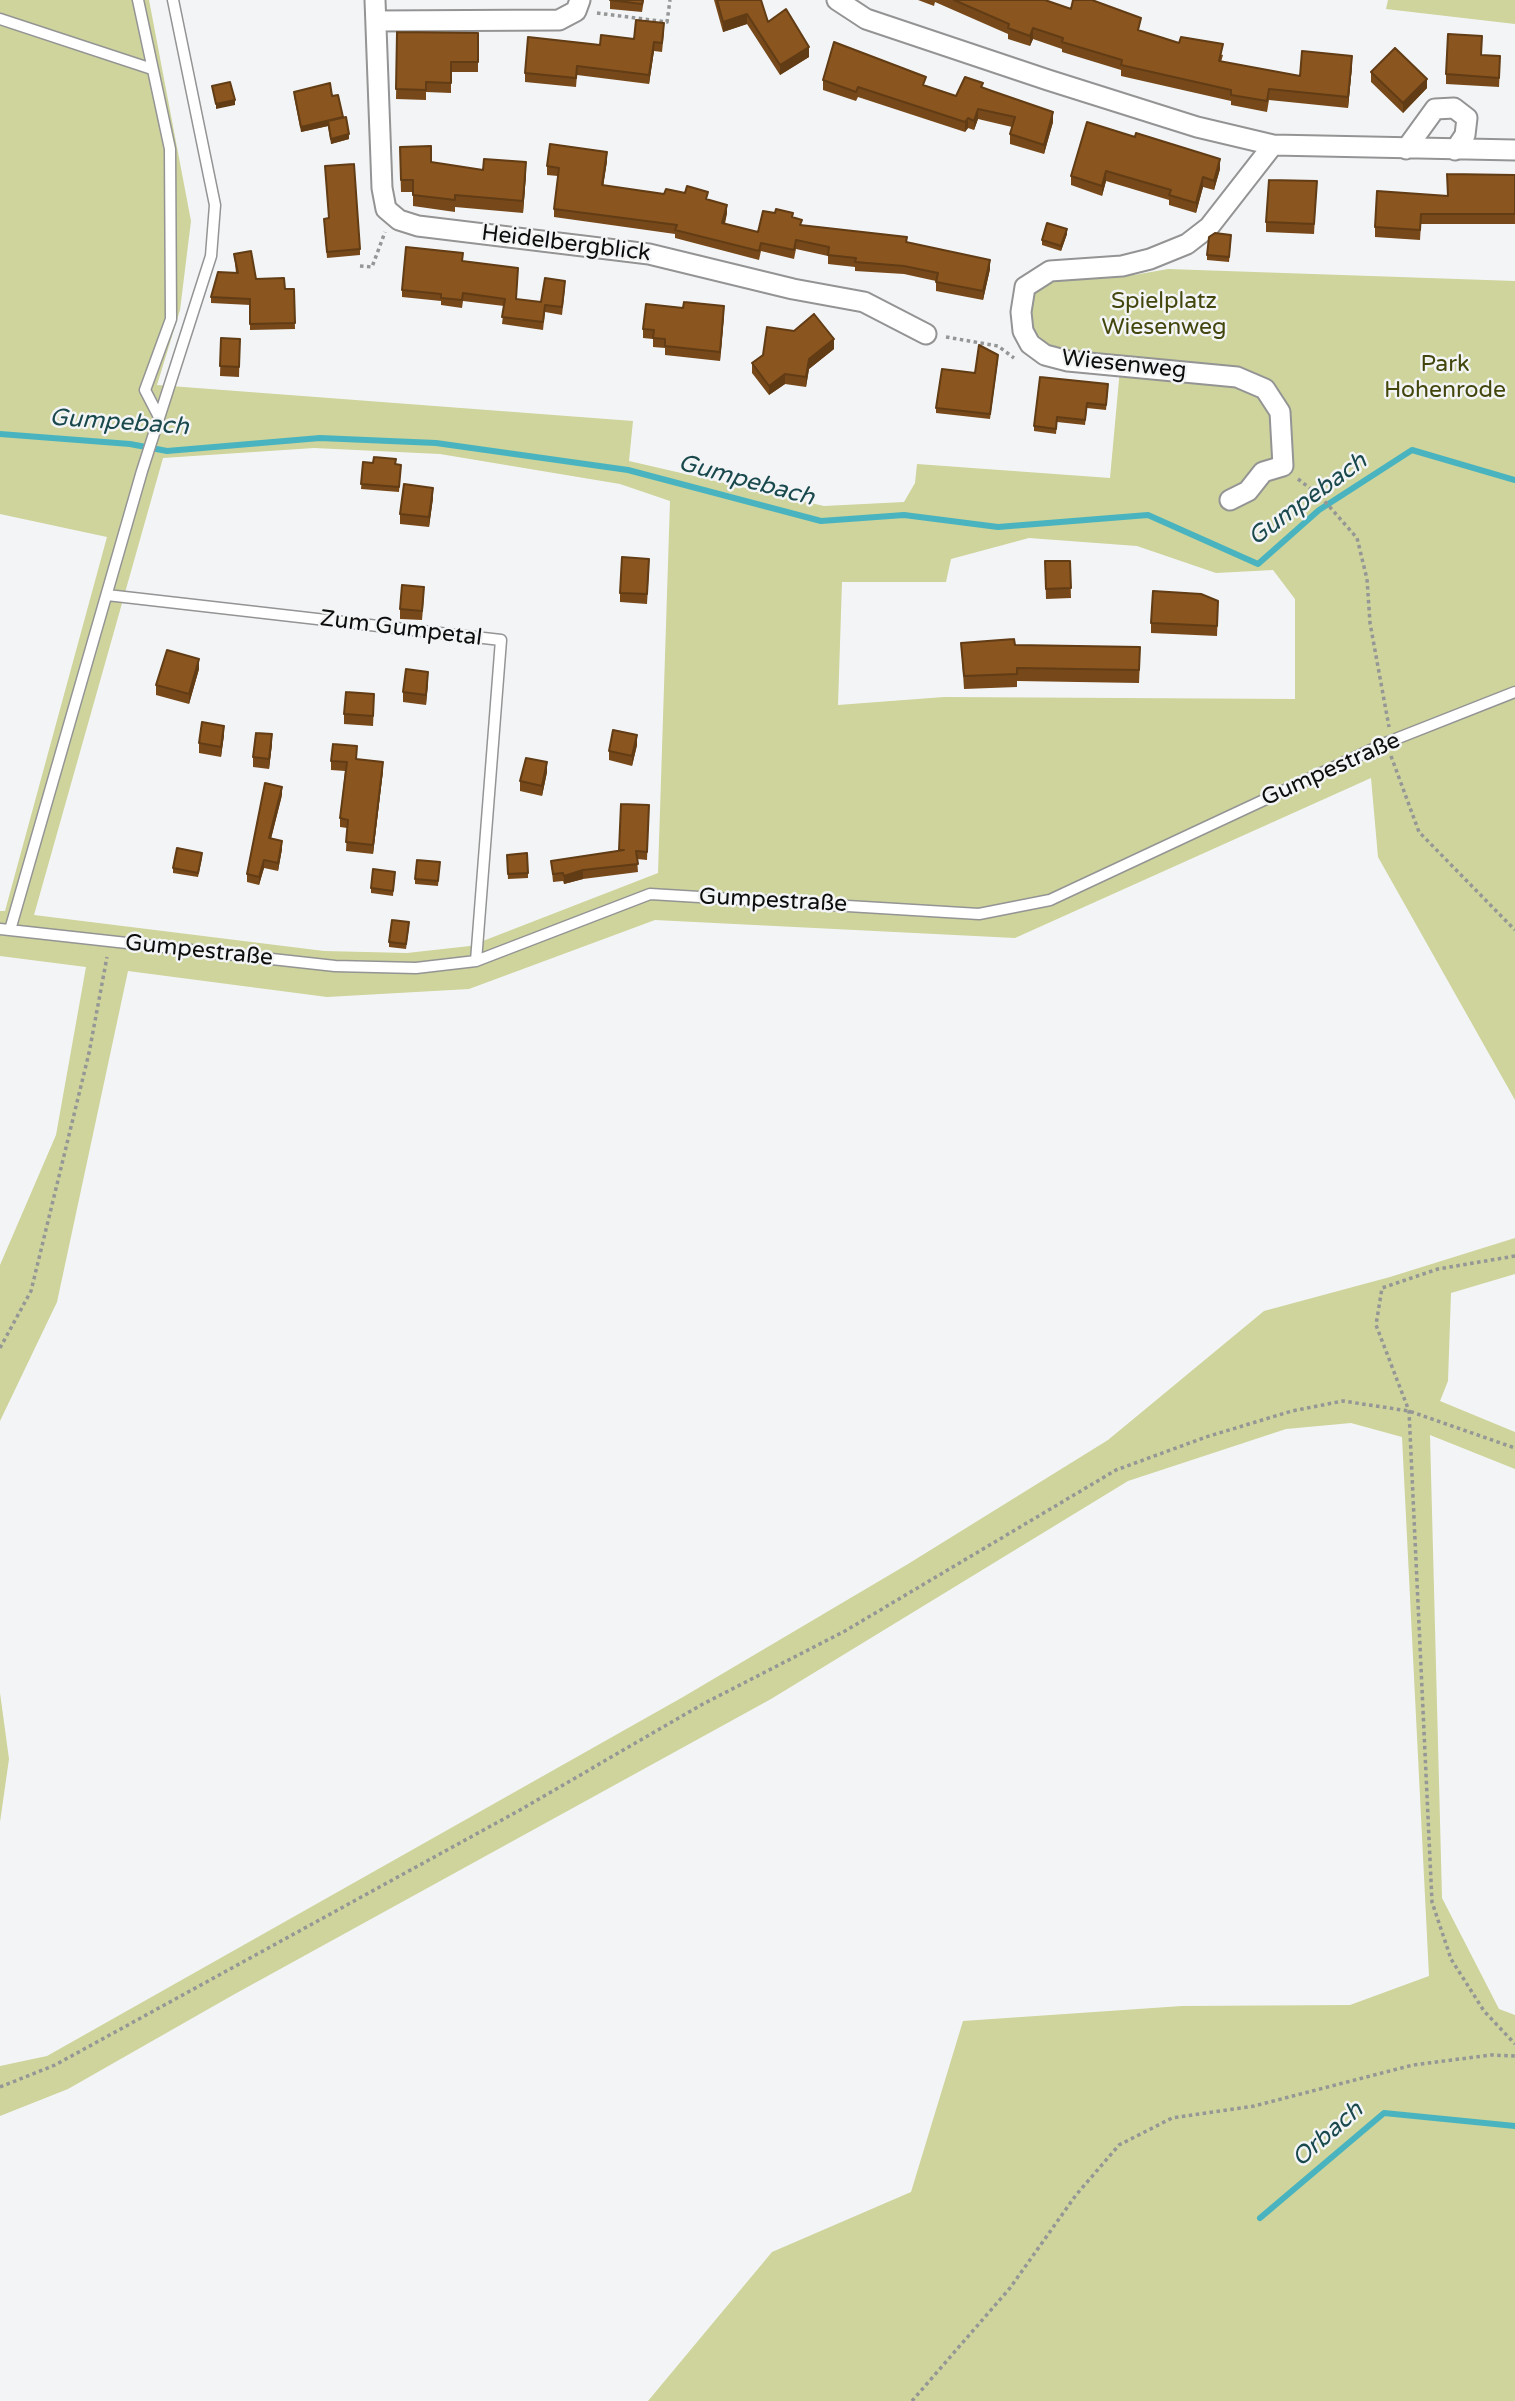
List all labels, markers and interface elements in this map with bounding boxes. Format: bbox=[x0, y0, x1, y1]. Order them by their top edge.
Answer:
street label: Heidelbergblick bbox=[480, 220, 652, 268]
park label: Spielplatz Wiesenweg bbox=[1101, 288, 1227, 342]
street label: Wiesenweg bbox=[1060, 345, 1188, 385]
park label: Park Hohenrode bbox=[1384, 351, 1506, 405]
water label: Gumpebach bbox=[48, 404, 190, 442]
water label: Gumpebach bbox=[1243, 447, 1373, 553]
water label: Gumpebach bbox=[675, 449, 817, 513]
street label: Zum Gumpetal bbox=[318, 605, 484, 653]
street label: Gumpestraße bbox=[1258, 727, 1404, 813]
street label: Gumpestraße bbox=[698, 883, 848, 919]
street label: Gumpestraße bbox=[124, 930, 274, 972]
water label: Orbach bbox=[1287, 2096, 1369, 2174]

